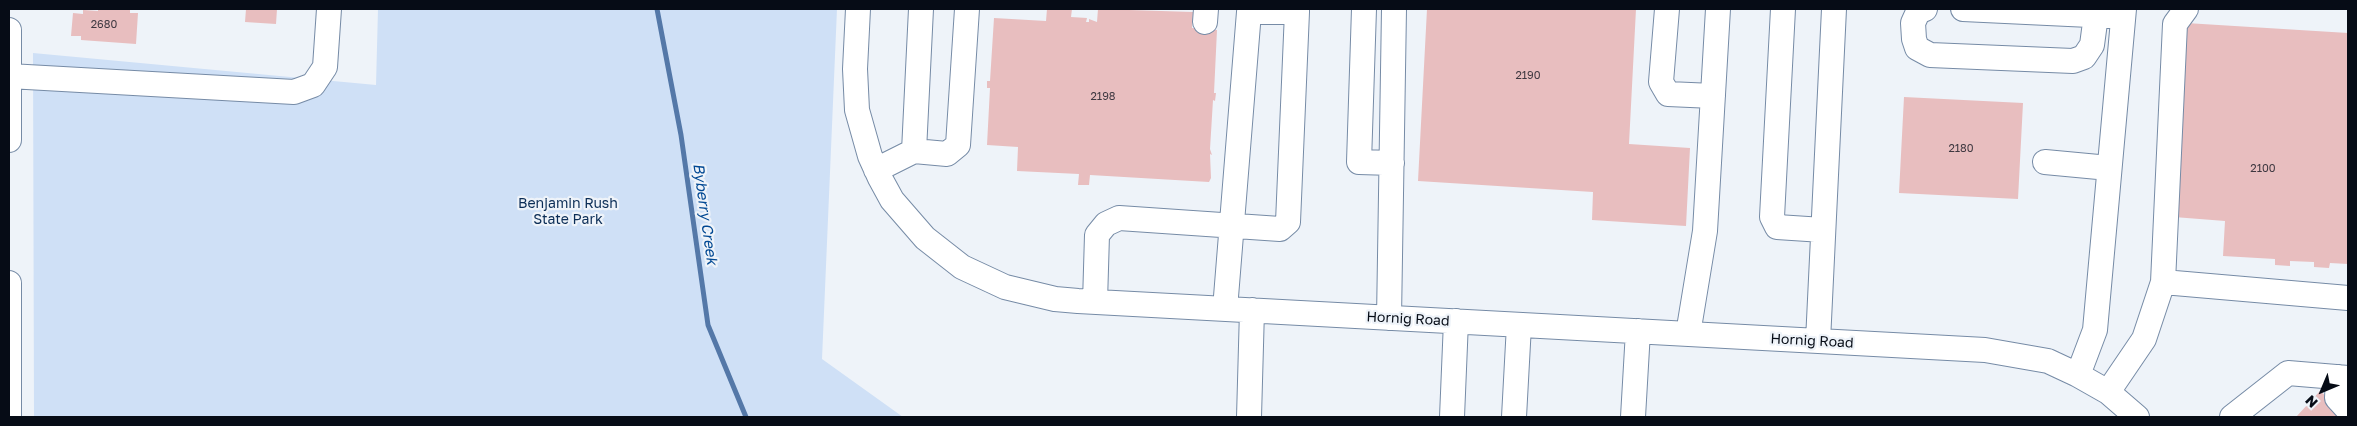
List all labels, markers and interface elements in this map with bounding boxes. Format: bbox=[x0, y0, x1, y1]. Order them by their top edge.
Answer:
house number: 2680 bbox=[91, 18, 117, 32]
house number: 2190 bbox=[1515, 69, 1541, 83]
house number: 2198 bbox=[1090, 90, 1116, 104]
house number: 2180 bbox=[1948, 142, 1974, 156]
water label: Byberry Creek bbox=[689, 162, 721, 266]
house number: 2100 bbox=[2250, 162, 2276, 176]
park label: Benjamin Rush State Park bbox=[518, 196, 618, 228]
street label: Hornig Road bbox=[1366, 308, 1450, 330]
street label: Hornig Road bbox=[1770, 330, 1854, 352]
north arrow bbox=[2297, 366, 2347, 416]
text: N bbox=[2301, 392, 2321, 412]

